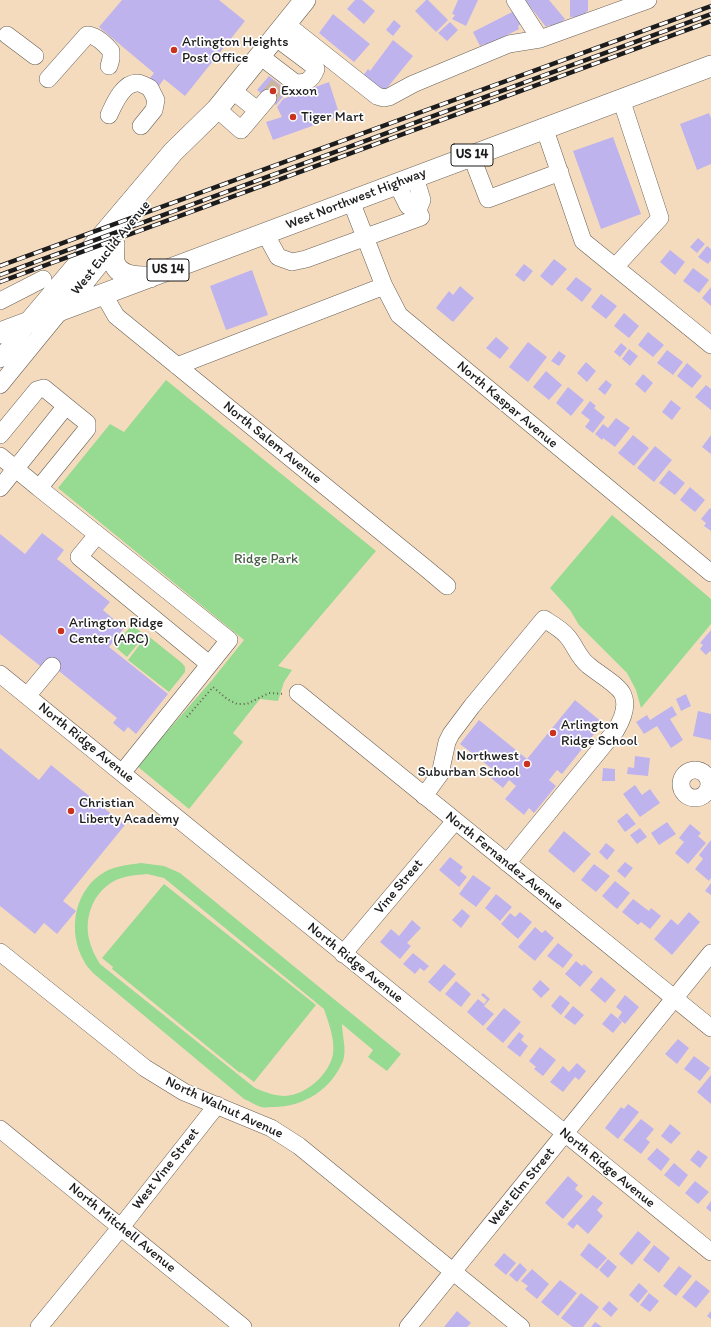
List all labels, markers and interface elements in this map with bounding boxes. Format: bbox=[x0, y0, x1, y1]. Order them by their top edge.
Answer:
place label: Arlington Heights Post Office bbox=[182, 34, 288, 66]
marker: Arlington Heights Post Office bbox=[169, 45, 179, 55]
place label: Exxon bbox=[281, 83, 317, 99]
marker: Exxon bbox=[268, 86, 278, 96]
place label: Tiger Mart bbox=[301, 109, 364, 125]
marker: Tiger Mart bbox=[288, 112, 298, 122]
road number: US 14 bbox=[451, 144, 493, 166]
street label: West Northwest Highway bbox=[283, 164, 429, 234]
street label: West Euclid Avenue bbox=[68, 197, 154, 299]
road number: US 14 bbox=[147, 259, 189, 281]
street label: North Kaspar Avenue bbox=[453, 358, 561, 452]
street label: North Salem Avenue bbox=[219, 398, 325, 488]
park label: Ridge Park bbox=[234, 551, 298, 567]
place label: Arlington Ridge Center (ARC) bbox=[69, 615, 163, 648]
marker: Arlington Ridge Center (ARC) bbox=[56, 626, 66, 636]
street label: North Ridge Avenue bbox=[35, 699, 137, 787]
place label: Arlington Ridge School bbox=[561, 717, 638, 750]
marker: Arlington Ridge School bbox=[548, 728, 558, 738]
place label: Northwest Suburban School bbox=[418, 748, 519, 780]
marker: Northwest Suburban School bbox=[522, 759, 532, 769]
place label: Christian Liberty Academy bbox=[79, 795, 179, 828]
marker: Christian Liberty Academy bbox=[66, 806, 76, 816]
street label: North Fernandez Avenue bbox=[442, 808, 566, 914]
street label: Vine Street bbox=[371, 856, 427, 918]
street label: North Ridge Avenue bbox=[304, 919, 406, 1007]
street label: North Walnut Avenue bbox=[162, 1073, 286, 1143]
street label: North Ridge Avenue bbox=[556, 1124, 658, 1212]
street label: West Vine Street bbox=[129, 1125, 203, 1213]
street label: West Elm Street bbox=[485, 1144, 559, 1230]
street label: North Mitchell Avenue bbox=[65, 1180, 179, 1276]

